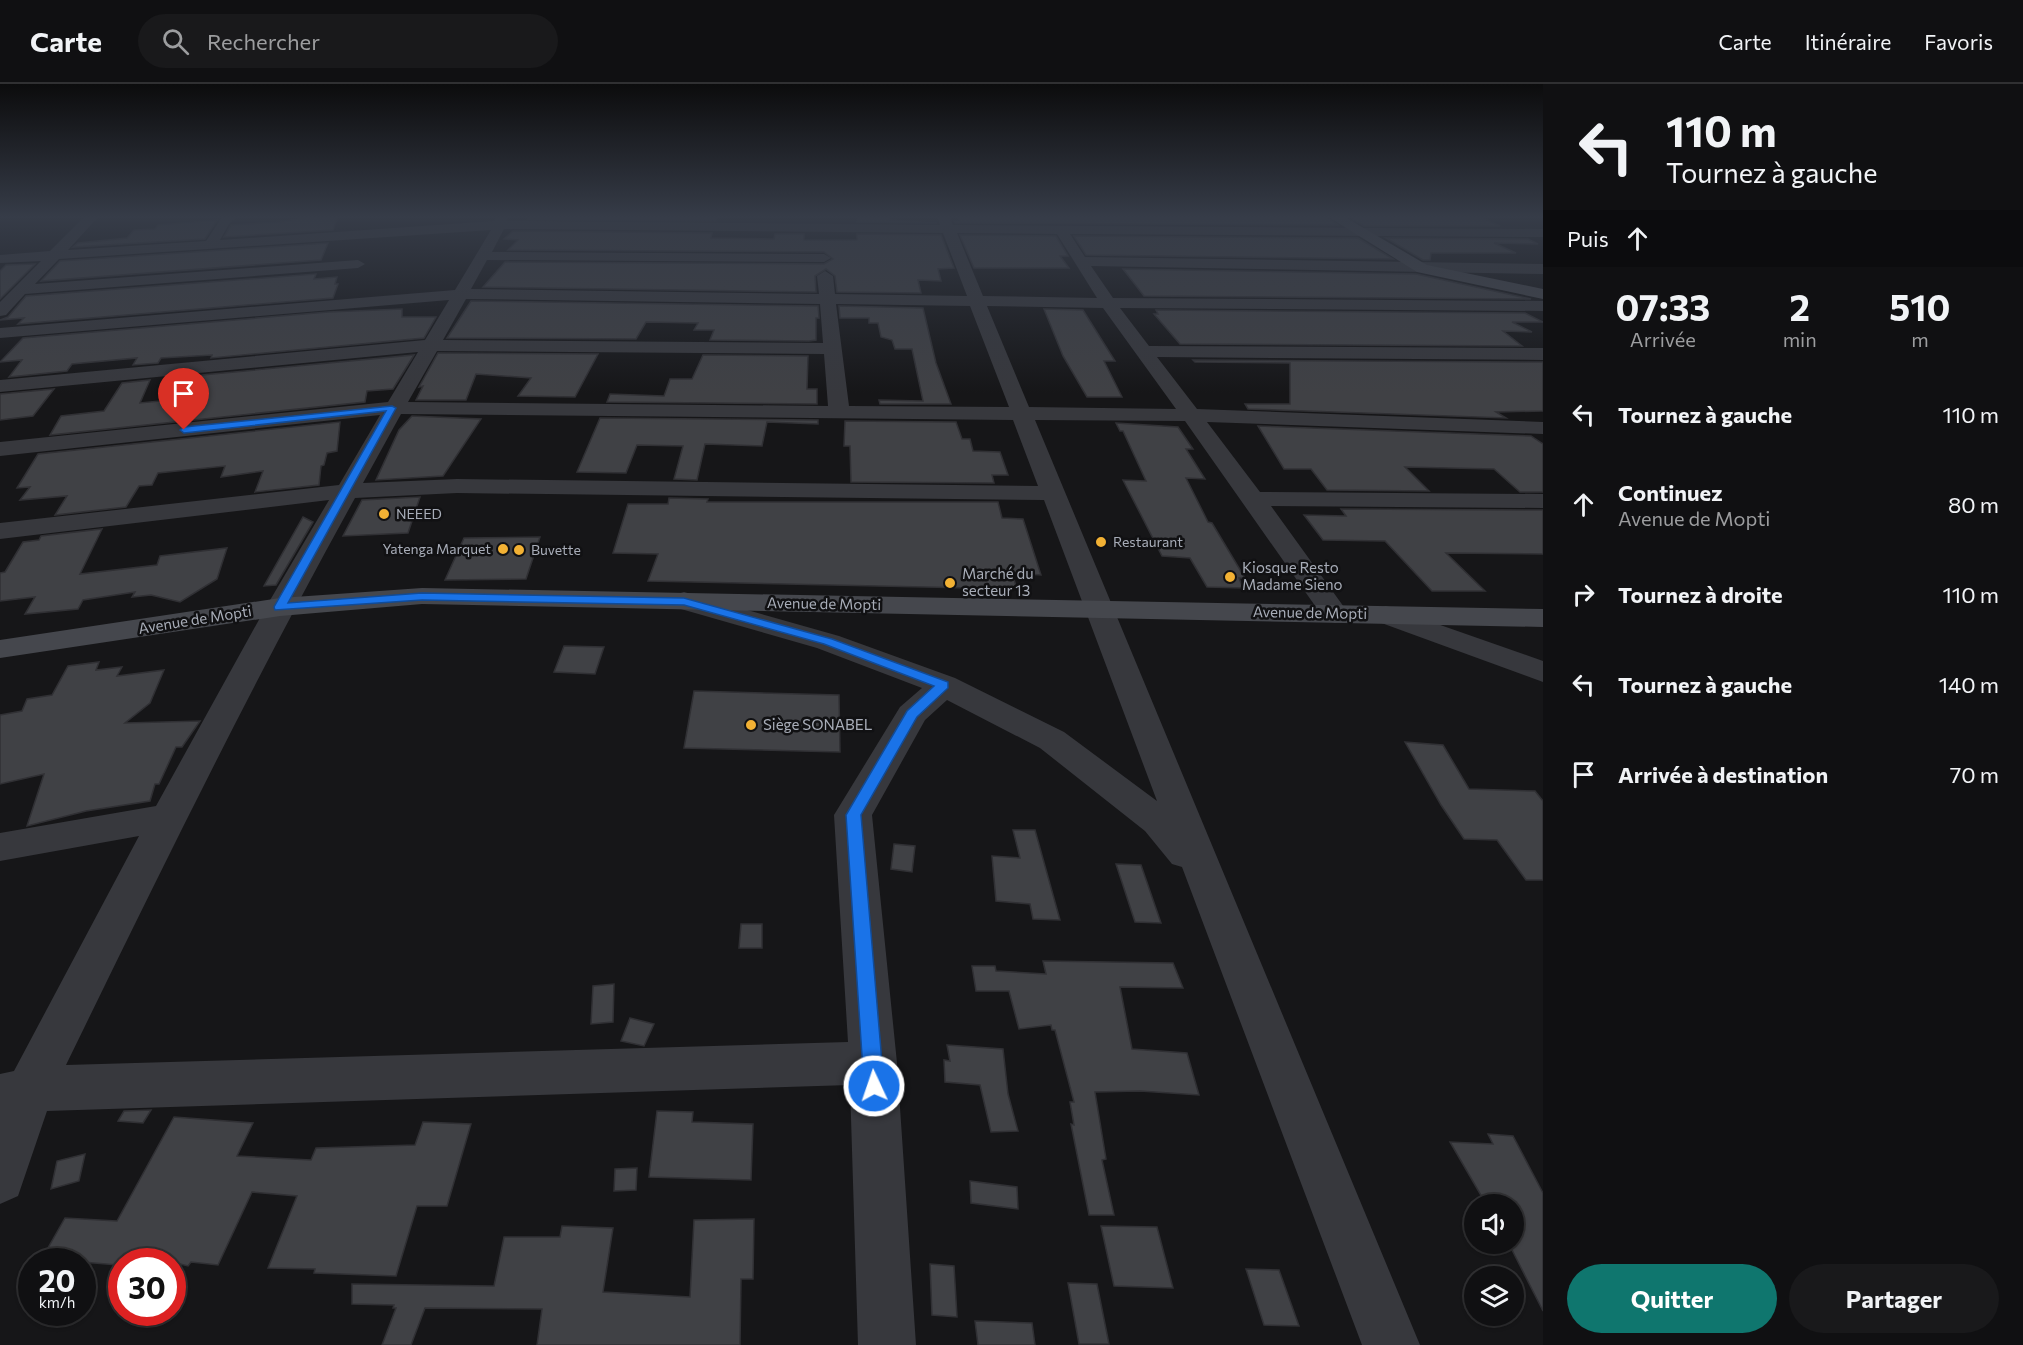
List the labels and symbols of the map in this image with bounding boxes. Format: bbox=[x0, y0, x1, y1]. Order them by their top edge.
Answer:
pin bbox=[158, 368, 209, 430]
place label: NEEED bbox=[396, 505, 442, 522]
marker: NEEED bbox=[377, 507, 391, 521]
place label: Restaurant bbox=[1113, 533, 1183, 550]
marker: Restaurant bbox=[1094, 535, 1108, 549]
place label: Yatenga Marquet bbox=[382, 540, 491, 557]
place label: Buvette bbox=[531, 541, 581, 558]
marker: Yatenga Marquet bbox=[496, 542, 510, 556]
marker: Buvette bbox=[512, 543, 526, 557]
place label: Kiosque Resto Madame Sieno bbox=[1242, 558, 1343, 593]
place label: Marché du secteur 13 bbox=[962, 564, 1034, 599]
marker: Kiosque Resto Madame Sieno bbox=[1223, 570, 1237, 584]
marker: Marché du secteur 13 bbox=[943, 576, 957, 590]
street label: Avenue de Mopti bbox=[767, 593, 881, 613]
street label: Avenue de Mopti bbox=[137, 601, 253, 637]
street label: Avenue de Mopti bbox=[1253, 602, 1367, 622]
place label: Siège SONABEL bbox=[763, 715, 873, 733]
marker: Siège SONABEL bbox=[744, 718, 758, 732]
position arrow bbox=[842, 1054, 906, 1118]
speed limit sign: 30 bbox=[108, 1248, 186, 1326]

